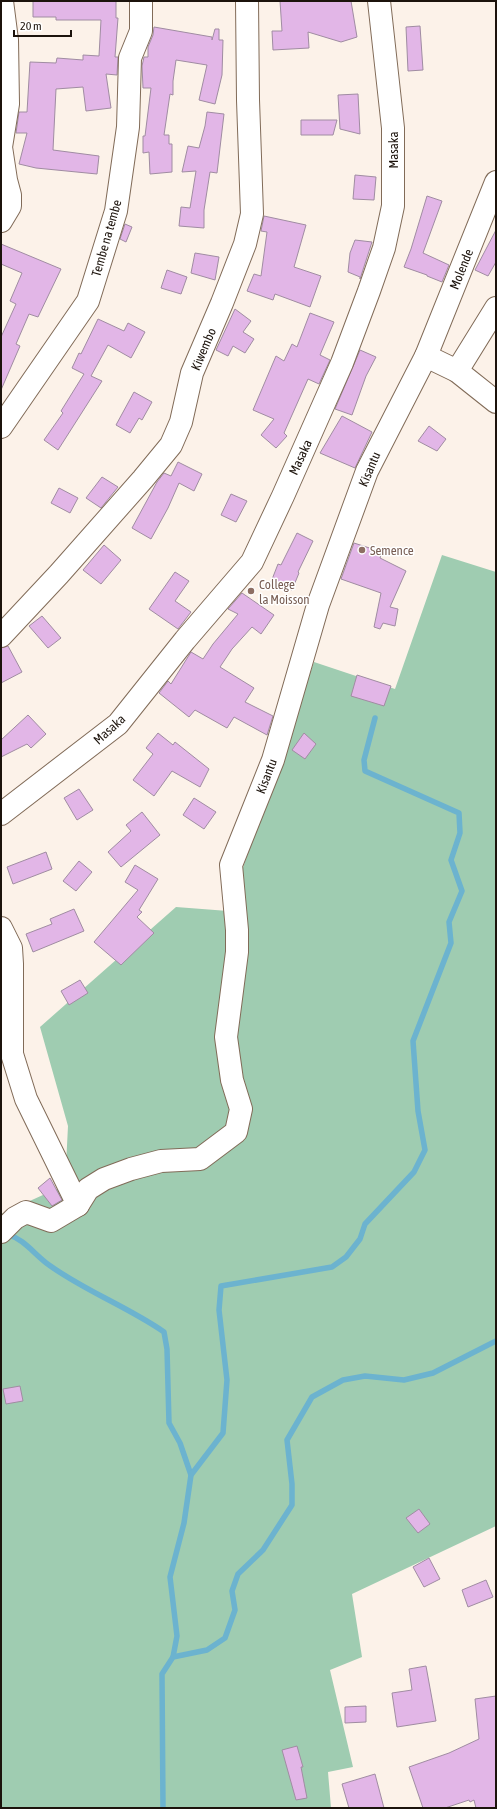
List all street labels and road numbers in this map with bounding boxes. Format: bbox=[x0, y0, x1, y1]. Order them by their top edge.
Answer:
street label: Masaka bbox=[386, 131, 401, 169]
street label: Tembe na tembe bbox=[88, 198, 125, 278]
street label: Molende bbox=[447, 247, 476, 292]
street label: Kiwembo bbox=[188, 326, 219, 373]
street label: Masaka bbox=[286, 437, 315, 477]
street label: Kisantu bbox=[355, 450, 383, 489]
street label: Masaka bbox=[91, 711, 128, 747]
street label: Kisantu bbox=[253, 757, 280, 796]

